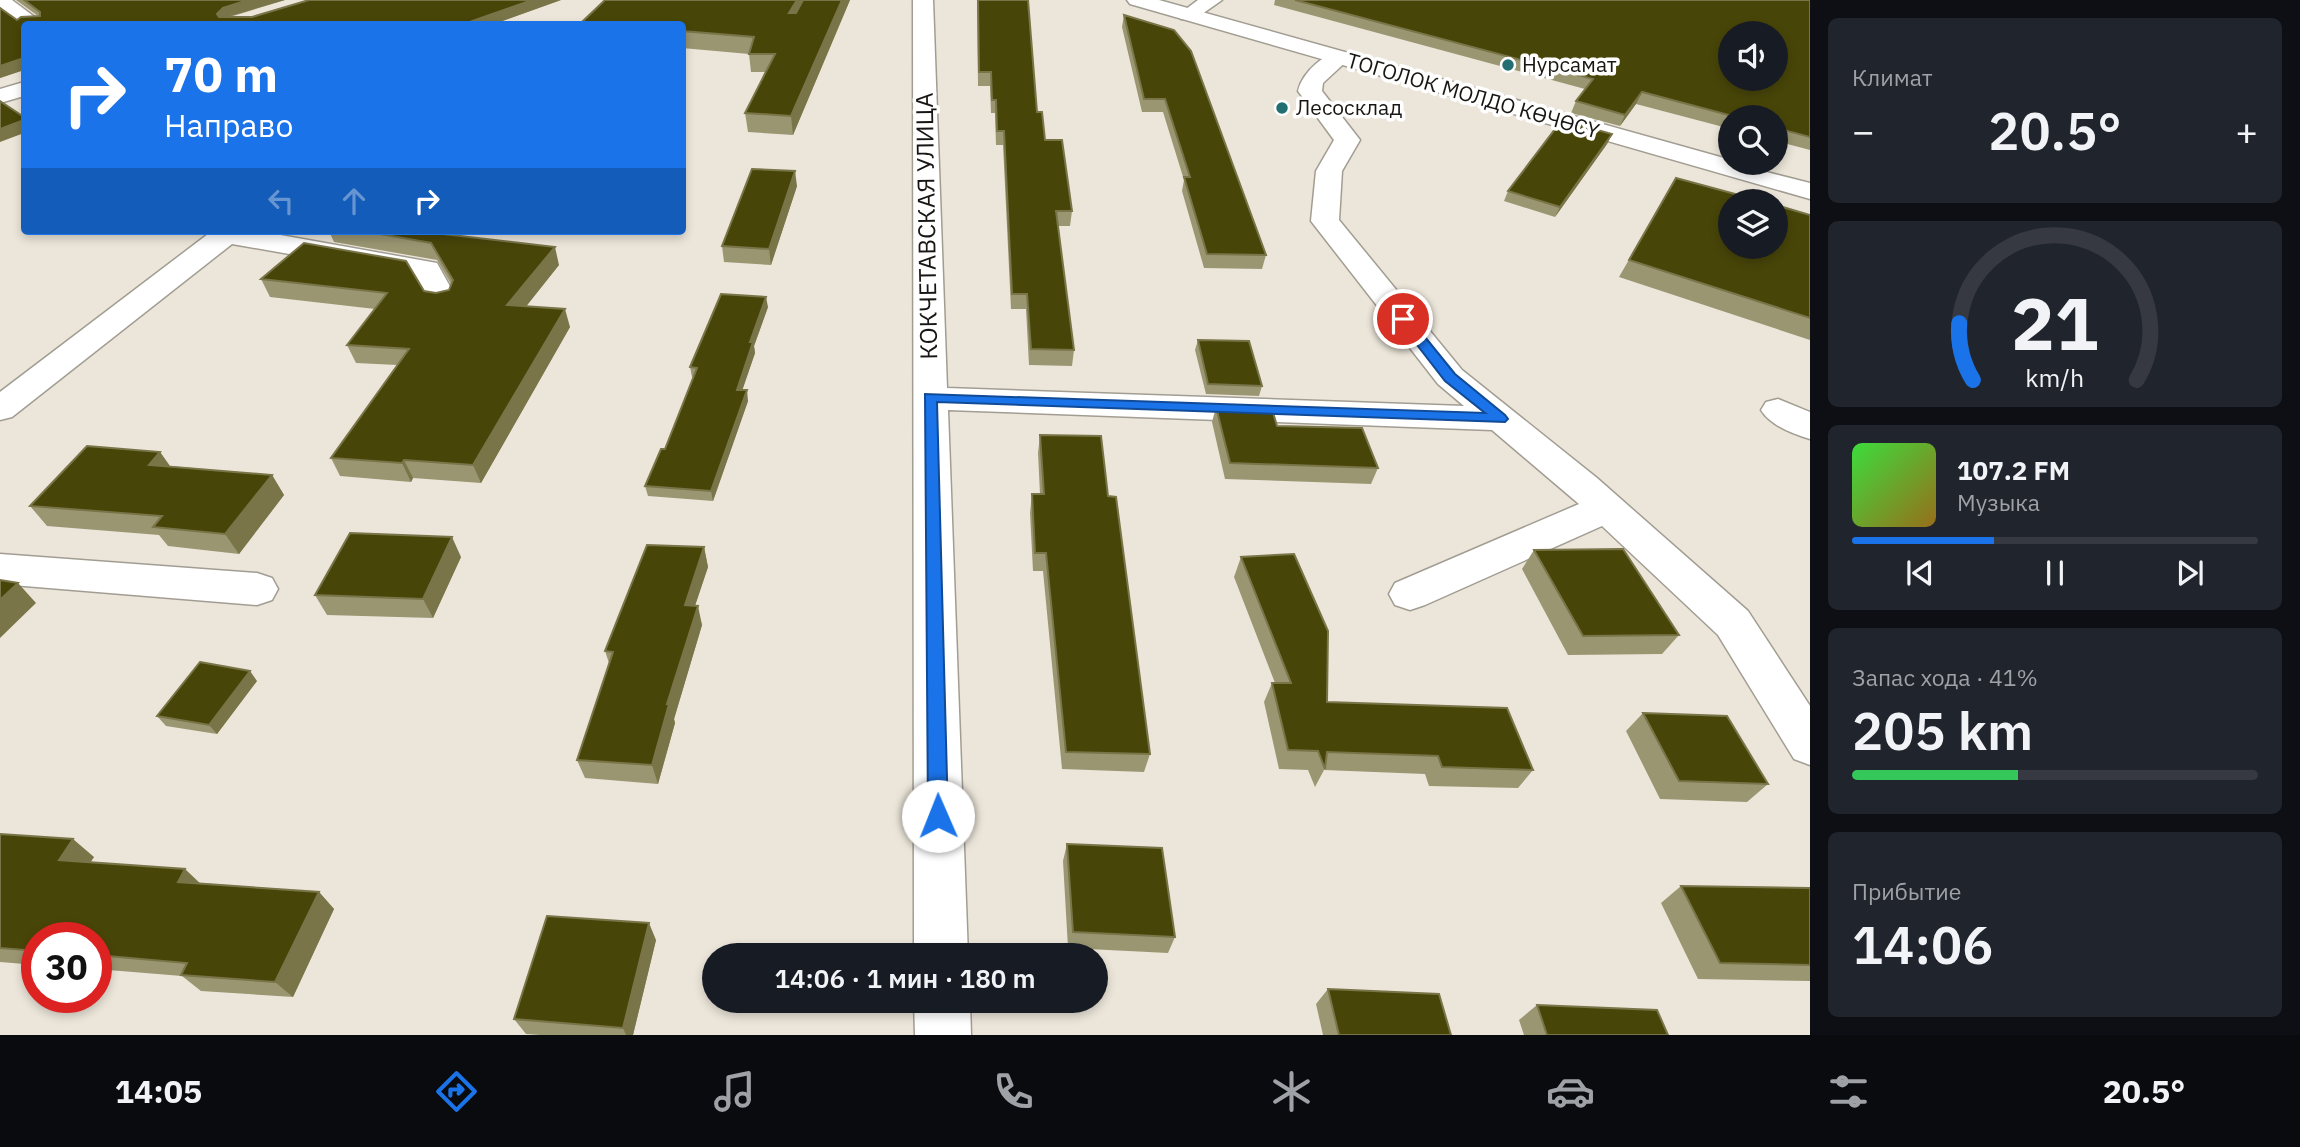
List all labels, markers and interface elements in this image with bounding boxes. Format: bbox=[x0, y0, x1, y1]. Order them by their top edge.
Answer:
map controls bbox=[1718, 21, 1788, 259]
button: sound bbox=[1718, 21, 1788, 91]
text: 70 m bbox=[164, 42, 278, 105]
street label: ТОГОЛОК МОЛДО КӨЧӨСҮ bbox=[1344, 46, 1603, 145]
icon: right bbox=[49, 49, 140, 140]
place label: Нурсамат bbox=[1522, 50, 1617, 78]
marker: Нурсамат bbox=[1500, 57, 1516, 73]
text: Климат bbox=[1852, 62, 1933, 92]
street label: КОКЧЕТАВСКАЯ УЛИЦА bbox=[908, 92, 944, 360]
place label: Лесосклад bbox=[1296, 93, 1402, 121]
text: 20.5° bbox=[1988, 97, 2122, 164]
marker: Лесосклад bbox=[1274, 100, 1290, 116]
text: Направо bbox=[164, 104, 293, 146]
button: search bbox=[1718, 105, 1788, 175]
text: − bbox=[1852, 106, 1875, 155]
text: + bbox=[2235, 106, 2258, 155]
icon: left bbox=[262, 182, 300, 220]
icon: ahead bbox=[335, 182, 373, 220]
icon: right bbox=[408, 182, 446, 220]
button: layers bbox=[1718, 189, 1788, 259]
text: 21 bbox=[2011, 276, 2099, 371]
pin bbox=[1373, 289, 1433, 349]
icon: arrive bbox=[1384, 300, 1422, 338]
text: km/h bbox=[2026, 361, 2084, 394]
text: 107.2 FM bbox=[1957, 453, 2070, 487]
text: Музыка bbox=[1957, 487, 2040, 517]
icon: previous bbox=[1901, 554, 1939, 592]
icon: pause bbox=[2036, 554, 2074, 592]
icon: next bbox=[2171, 554, 2209, 592]
text: Запас хода · 41% bbox=[1852, 662, 2038, 692]
text: 205 km bbox=[1852, 697, 2033, 764]
position arrow bbox=[901, 779, 975, 853]
text: Прибытие bbox=[1852, 876, 1961, 906]
text: 14:06 bbox=[1852, 911, 1993, 978]
speed limit sign: 30 bbox=[21, 922, 112, 1013]
text: 14:06 · 1 мин · 180 m bbox=[774, 961, 1036, 995]
icon: directions bbox=[432, 1067, 481, 1116]
icon: music bbox=[710, 1067, 759, 1116]
icon: phone bbox=[989, 1067, 1038, 1116]
icon: climate bbox=[1267, 1067, 1316, 1116]
icon: car bbox=[1546, 1067, 1595, 1116]
icon: filters bbox=[1824, 1067, 1873, 1116]
text: 14:05 bbox=[115, 1070, 202, 1112]
text: 20.5° bbox=[2103, 1070, 2185, 1112]

